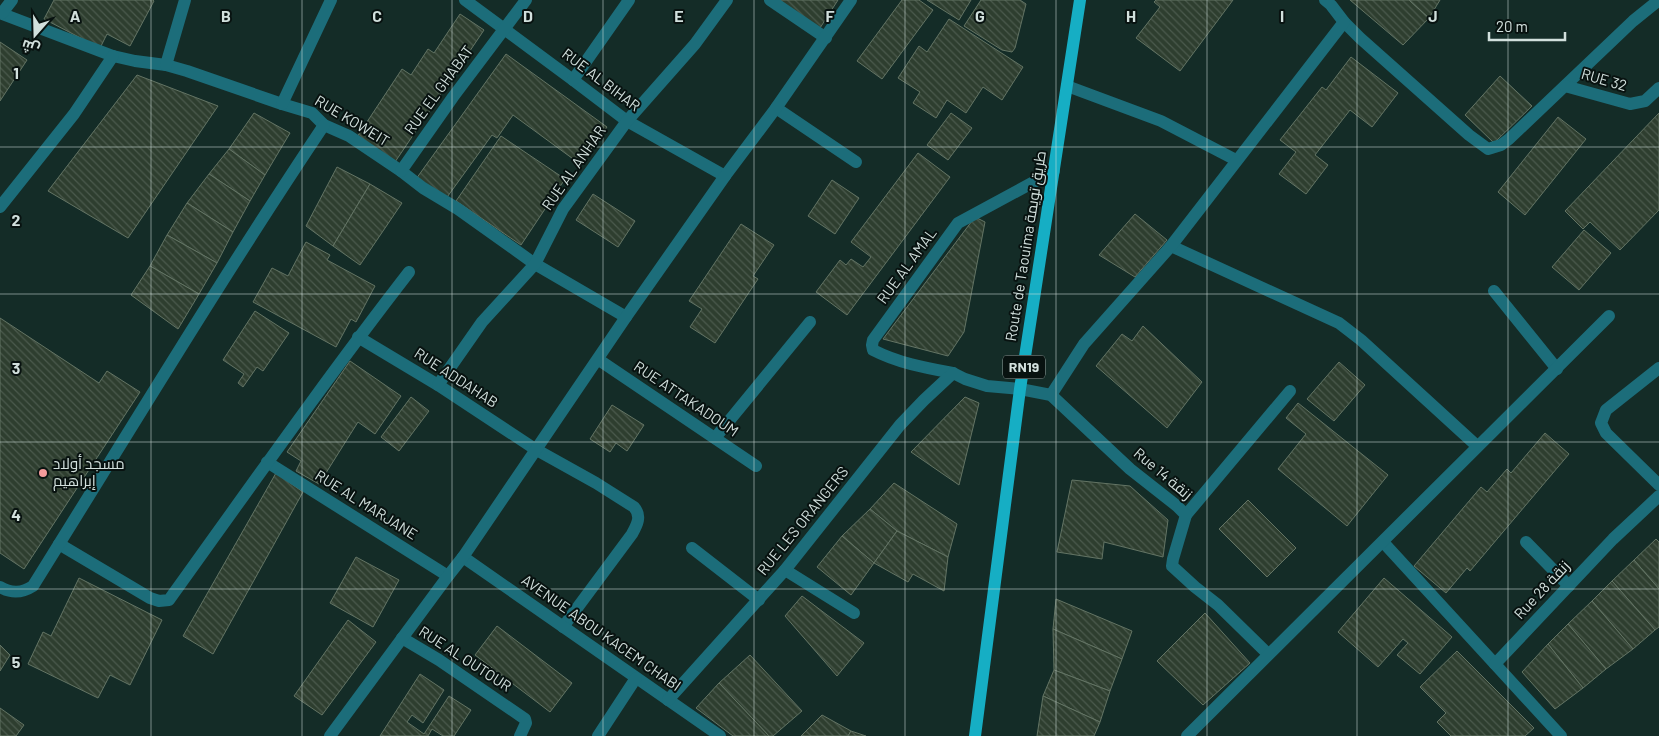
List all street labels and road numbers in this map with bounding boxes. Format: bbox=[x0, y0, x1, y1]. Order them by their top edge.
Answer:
street label: RUE EL GHABAT bbox=[400, 41, 476, 137]
street label: RUE AL BIHAR bbox=[559, 44, 644, 114]
street label: RUE 32 bbox=[1579, 64, 1629, 94]
street label: RUE KOWEIT bbox=[312, 91, 393, 149]
street label: RUE AL ANHAR bbox=[537, 122, 609, 213]
street label: Route de Taouima طريق تويمة bbox=[1001, 149, 1051, 343]
street label: RUE AL AMAL bbox=[873, 224, 940, 307]
street label: RUE ADDAHAB bbox=[411, 344, 502, 411]
road number: RN19 bbox=[1003, 356, 1045, 378]
street label: RUE ATTAKADOUM bbox=[631, 357, 742, 440]
street label: Rue 14 زنقة bbox=[1130, 444, 1197, 504]
street label: RUE LES ORANGERS bbox=[753, 462, 852, 578]
street label: RUE AL MARJANE bbox=[312, 465, 421, 543]
street label: Rue 28 زنقة bbox=[1510, 556, 1574, 623]
street label: AVENUE ABOU KACEM CHABI bbox=[518, 570, 685, 694]
street label: RUE AL OUTOUR bbox=[416, 622, 515, 695]

